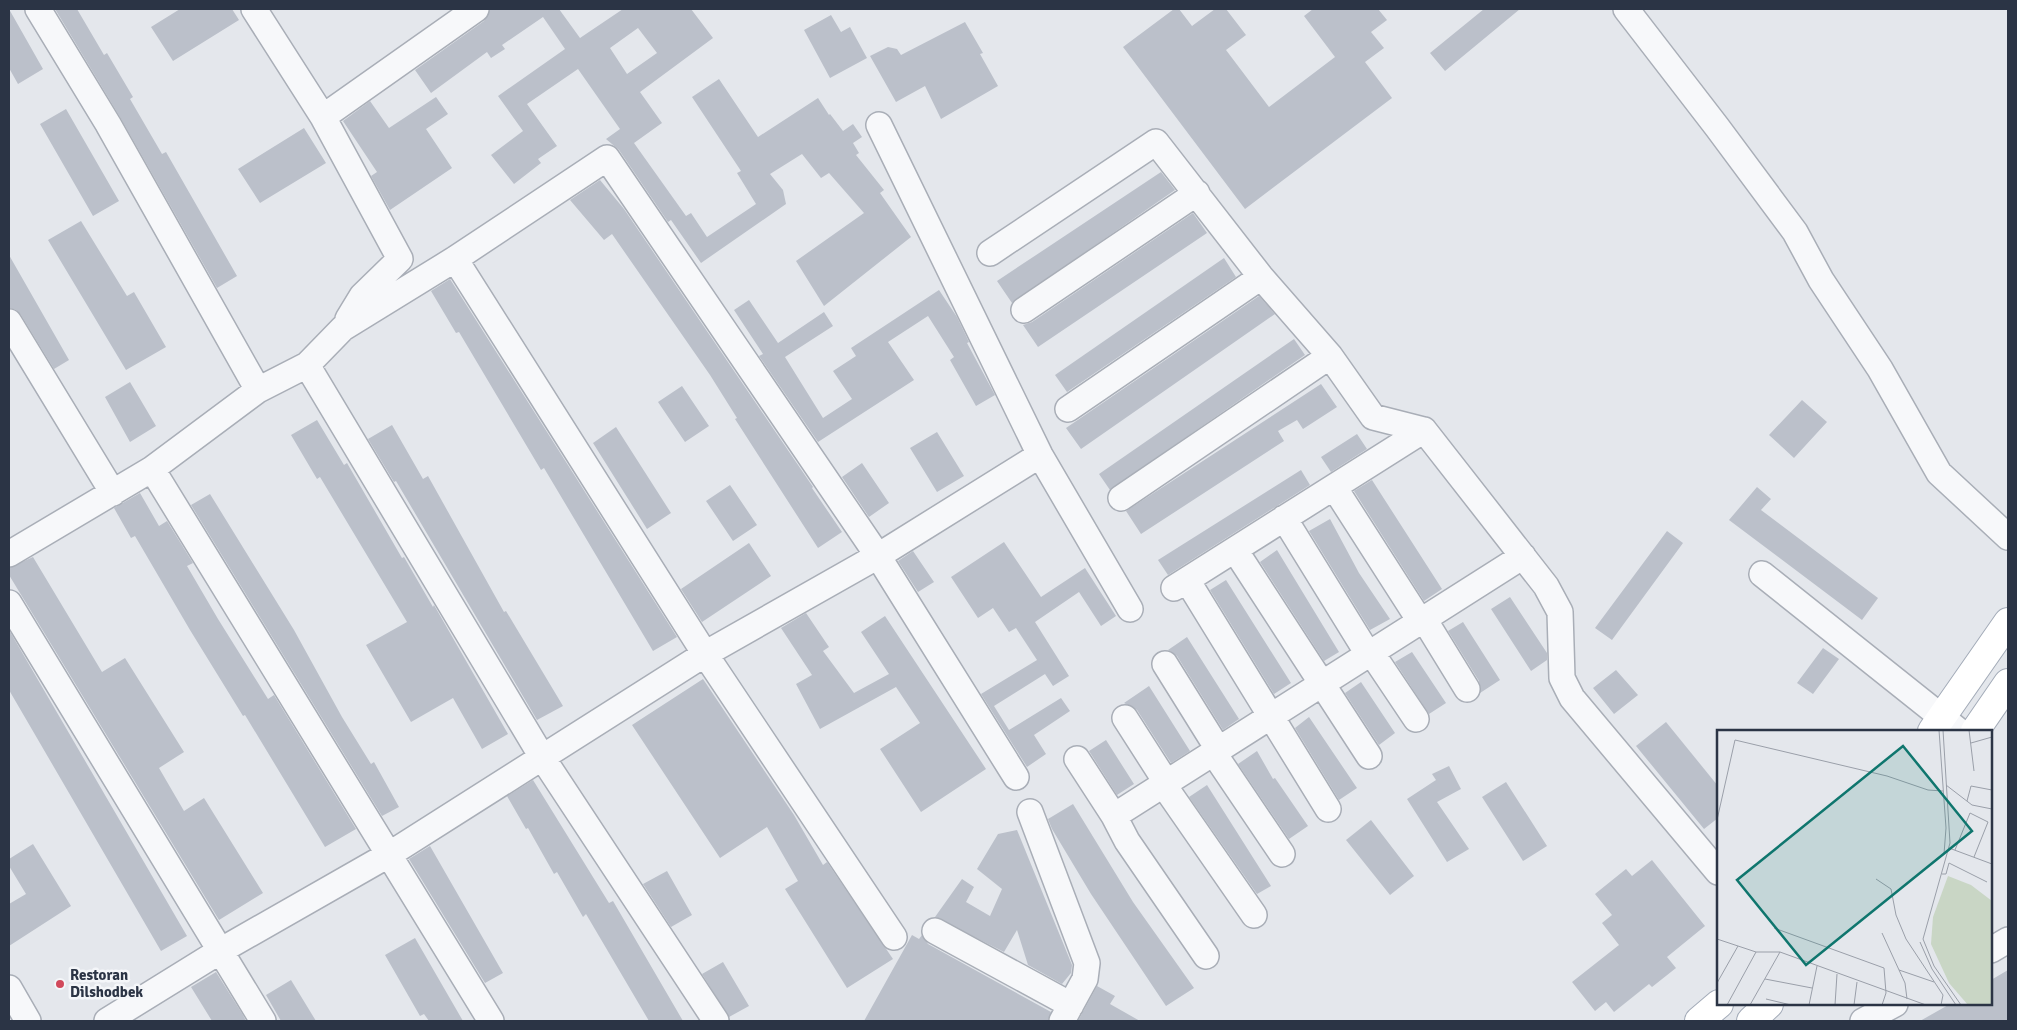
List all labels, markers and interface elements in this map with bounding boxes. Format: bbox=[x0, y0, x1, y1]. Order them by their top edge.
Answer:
inset map bbox=[1717, 730, 1992, 1005]
place label: Restoran Dilshodbek bbox=[70, 966, 143, 1001]
marker: Restoran Dilshodbek bbox=[54, 978, 66, 990]

